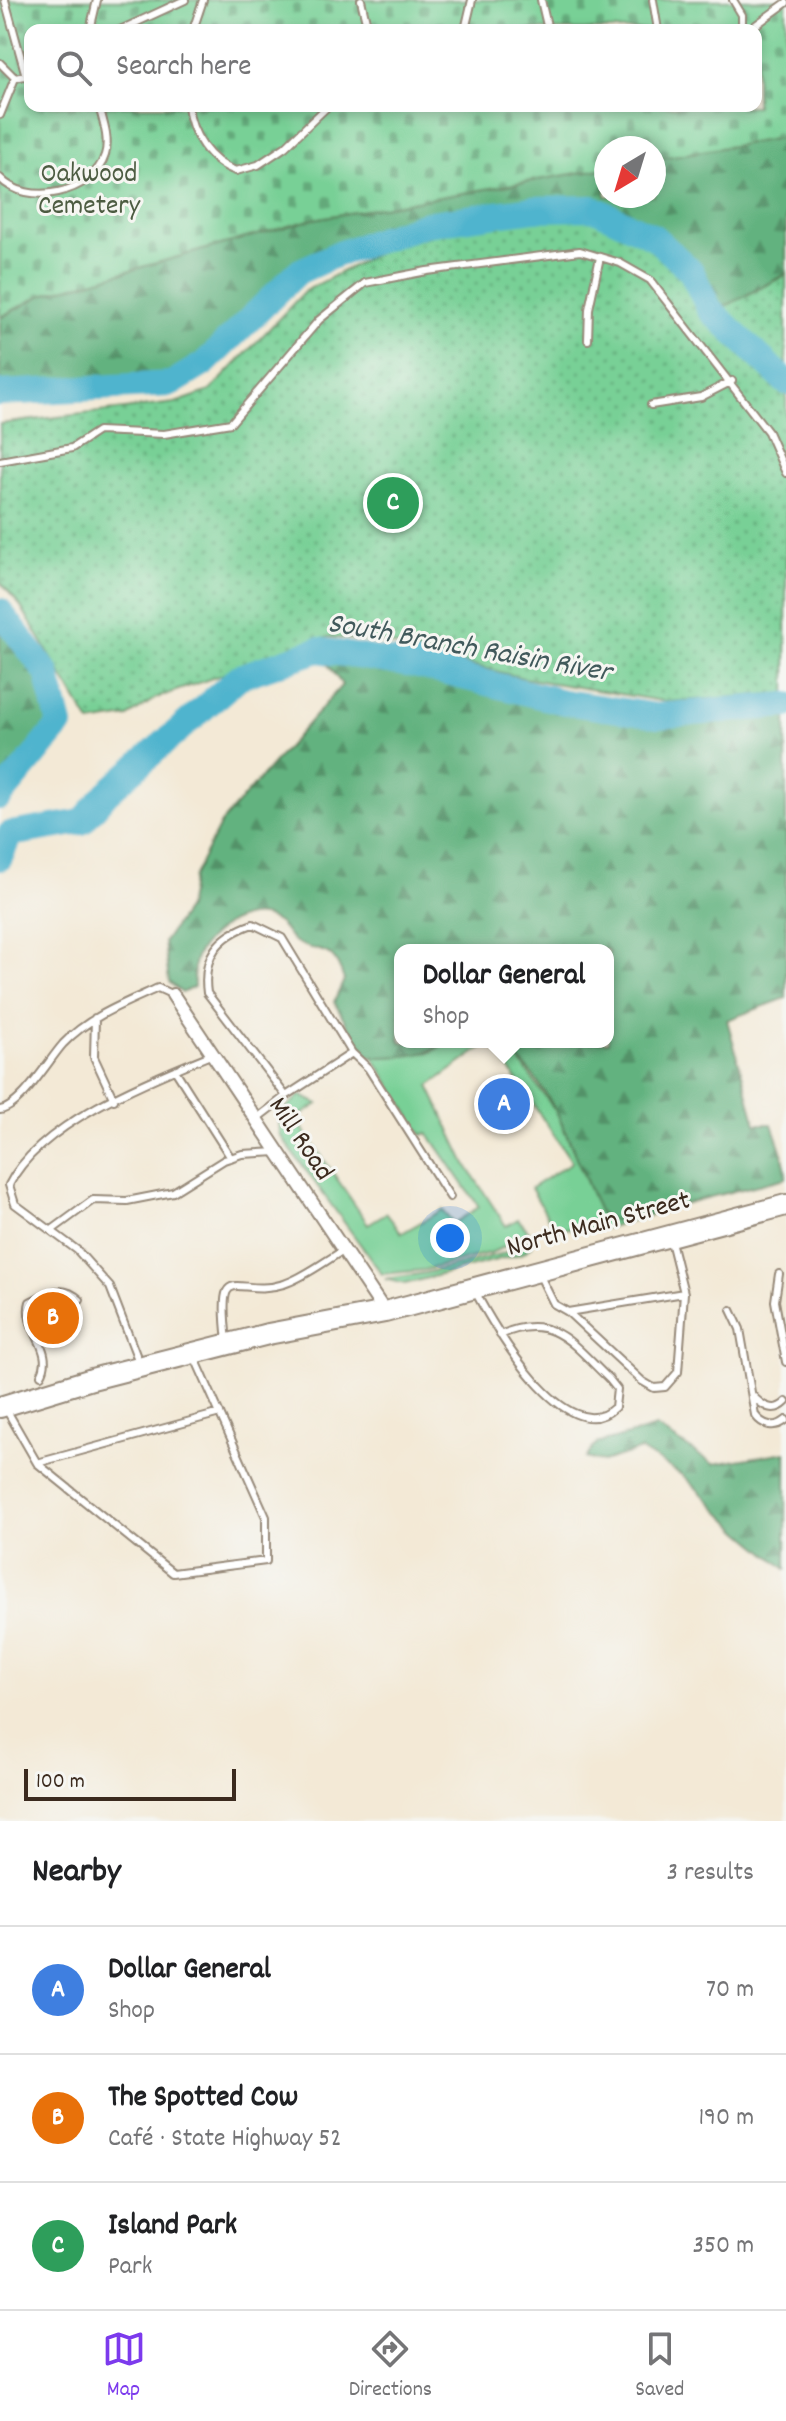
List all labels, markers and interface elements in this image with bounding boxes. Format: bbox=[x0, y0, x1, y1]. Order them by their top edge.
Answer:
search box bbox=[24, 24, 762, 112]
icon: search bbox=[52, 46, 96, 90]
text: Search here bbox=[116, 47, 252, 90]
north arrow bbox=[594, 136, 666, 208]
park label: Oakwood Cemetery bbox=[38, 156, 141, 228]
pin: C bbox=[367, 473, 419, 533]
water label: South Branch Raisin River bbox=[324, 604, 617, 697]
popup bbox=[394, 944, 614, 1048]
text: Dollar General bbox=[423, 956, 585, 999]
text: Shop bbox=[423, 999, 469, 1036]
pin: A bbox=[478, 1074, 530, 1134]
street label: Mill Road bbox=[256, 1090, 342, 1190]
street label: North Main Street bbox=[503, 1182, 695, 1270]
your location bbox=[430, 1218, 470, 1258]
pin: B bbox=[27, 1288, 79, 1348]
scale bar bbox=[24, 1765, 236, 1801]
text: 100 m bbox=[36, 1767, 85, 1798]
text: Nearby bbox=[32, 1849, 121, 1898]
text: 3 results bbox=[667, 1855, 754, 1892]
text: Dollar General bbox=[108, 1950, 271, 1993]
text: A bbox=[51, 1972, 65, 2009]
text: 70 m bbox=[706, 1972, 754, 2009]
text: Shop bbox=[108, 1993, 155, 2030]
text: The Spotted Cow bbox=[108, 2078, 298, 2121]
text: B bbox=[52, 2100, 64, 2137]
text: 190 m bbox=[698, 2100, 754, 2137]
text: Café · State Highway 52 bbox=[108, 2121, 342, 2158]
text: Island Park bbox=[108, 2206, 237, 2249]
text: C bbox=[52, 2228, 64, 2265]
text: 350 m bbox=[692, 2228, 754, 2265]
text: Park bbox=[108, 2249, 152, 2286]
tab: Map bbox=[102, 2327, 146, 2406]
tab: Directions bbox=[349, 2327, 432, 2406]
tab: Saved bbox=[635, 2327, 684, 2406]

